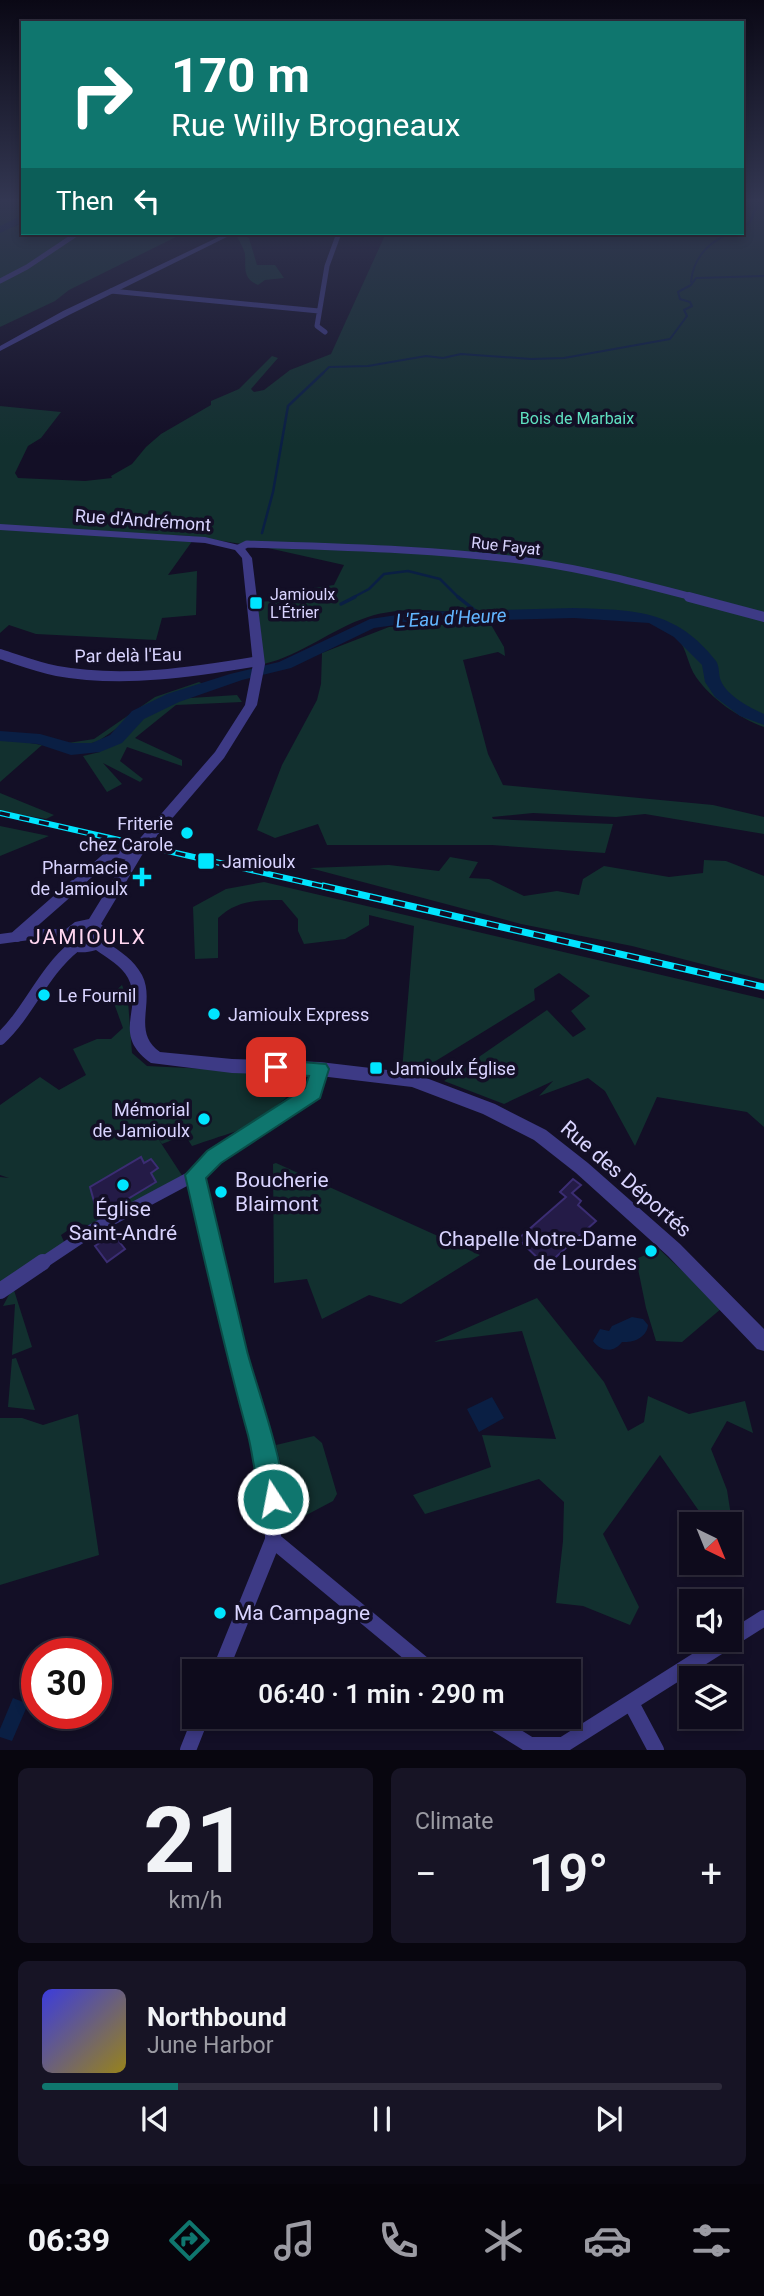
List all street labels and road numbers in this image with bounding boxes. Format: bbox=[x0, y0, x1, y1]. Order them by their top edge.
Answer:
street label: Rue d'Andrémont bbox=[74, 505, 212, 535]
street label: Rue Fayat bbox=[470, 533, 542, 559]
street label: Par delà l'Eau bbox=[74, 644, 182, 666]
street label: Rue des Déportés bbox=[556, 1116, 696, 1242]

